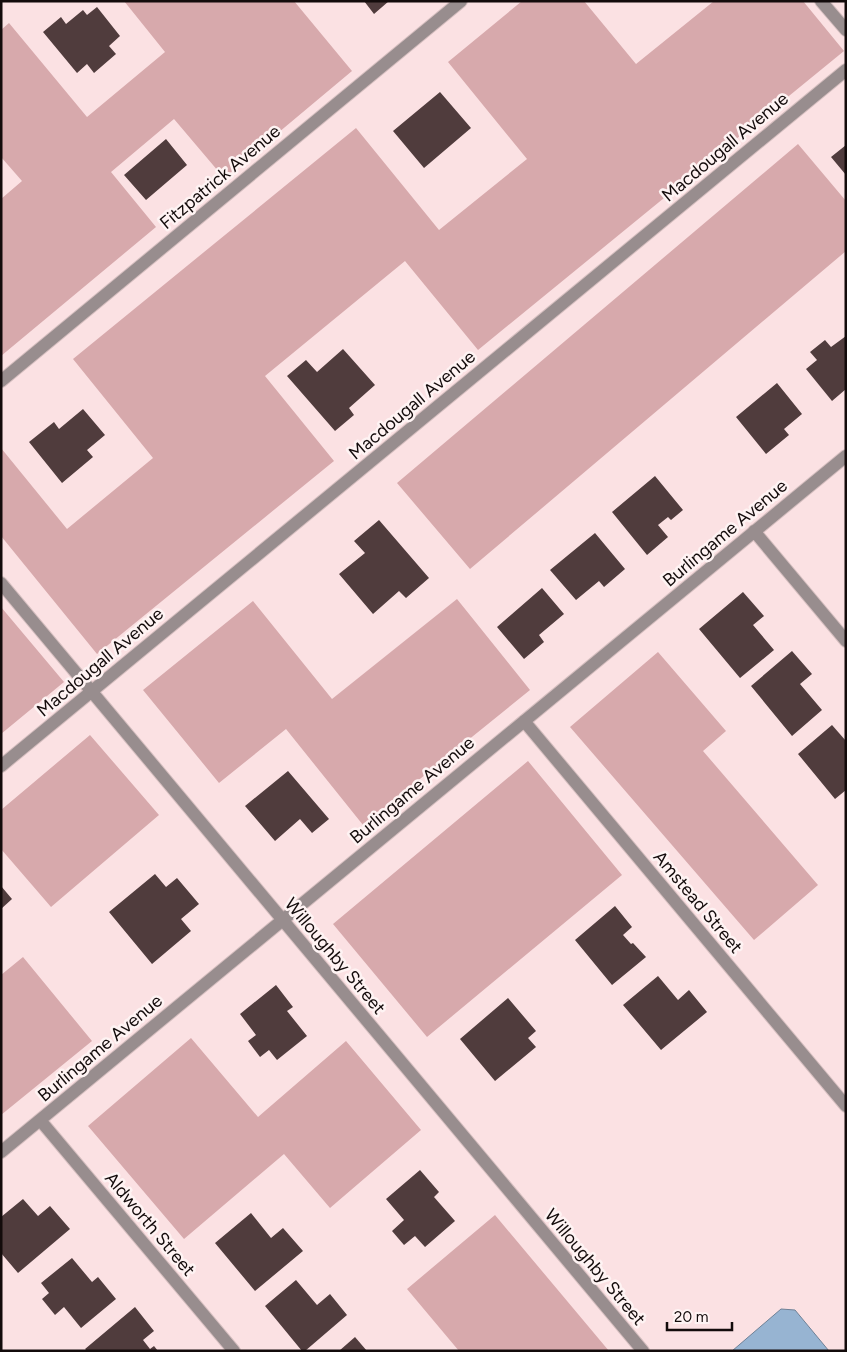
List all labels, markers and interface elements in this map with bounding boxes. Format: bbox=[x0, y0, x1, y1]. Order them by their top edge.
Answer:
street label: Macdougall Avenue bbox=[657, 88, 793, 206]
street label: Fitzpatrick Avenue bbox=[155, 120, 285, 234]
street label: Macdougall Avenue bbox=[344, 346, 480, 464]
street label: Burlingame Avenue bbox=[658, 474, 792, 591]
street label: Macdougall Avenue bbox=[32, 603, 168, 721]
street label: Burlingame Avenue bbox=[345, 731, 479, 848]
street label: Amstead Street bbox=[649, 846, 747, 958]
street label: Willoughby Street bbox=[280, 893, 390, 1019]
street label: Burlingame Avenue bbox=[33, 989, 167, 1106]
street label: Aldworth Street bbox=[100, 1168, 200, 1281]
street label: Willoughby Street bbox=[540, 1204, 650, 1330]
scale bar bbox=[667, 1300, 732, 1332]
text: 20 m bbox=[674, 1308, 708, 1326]

